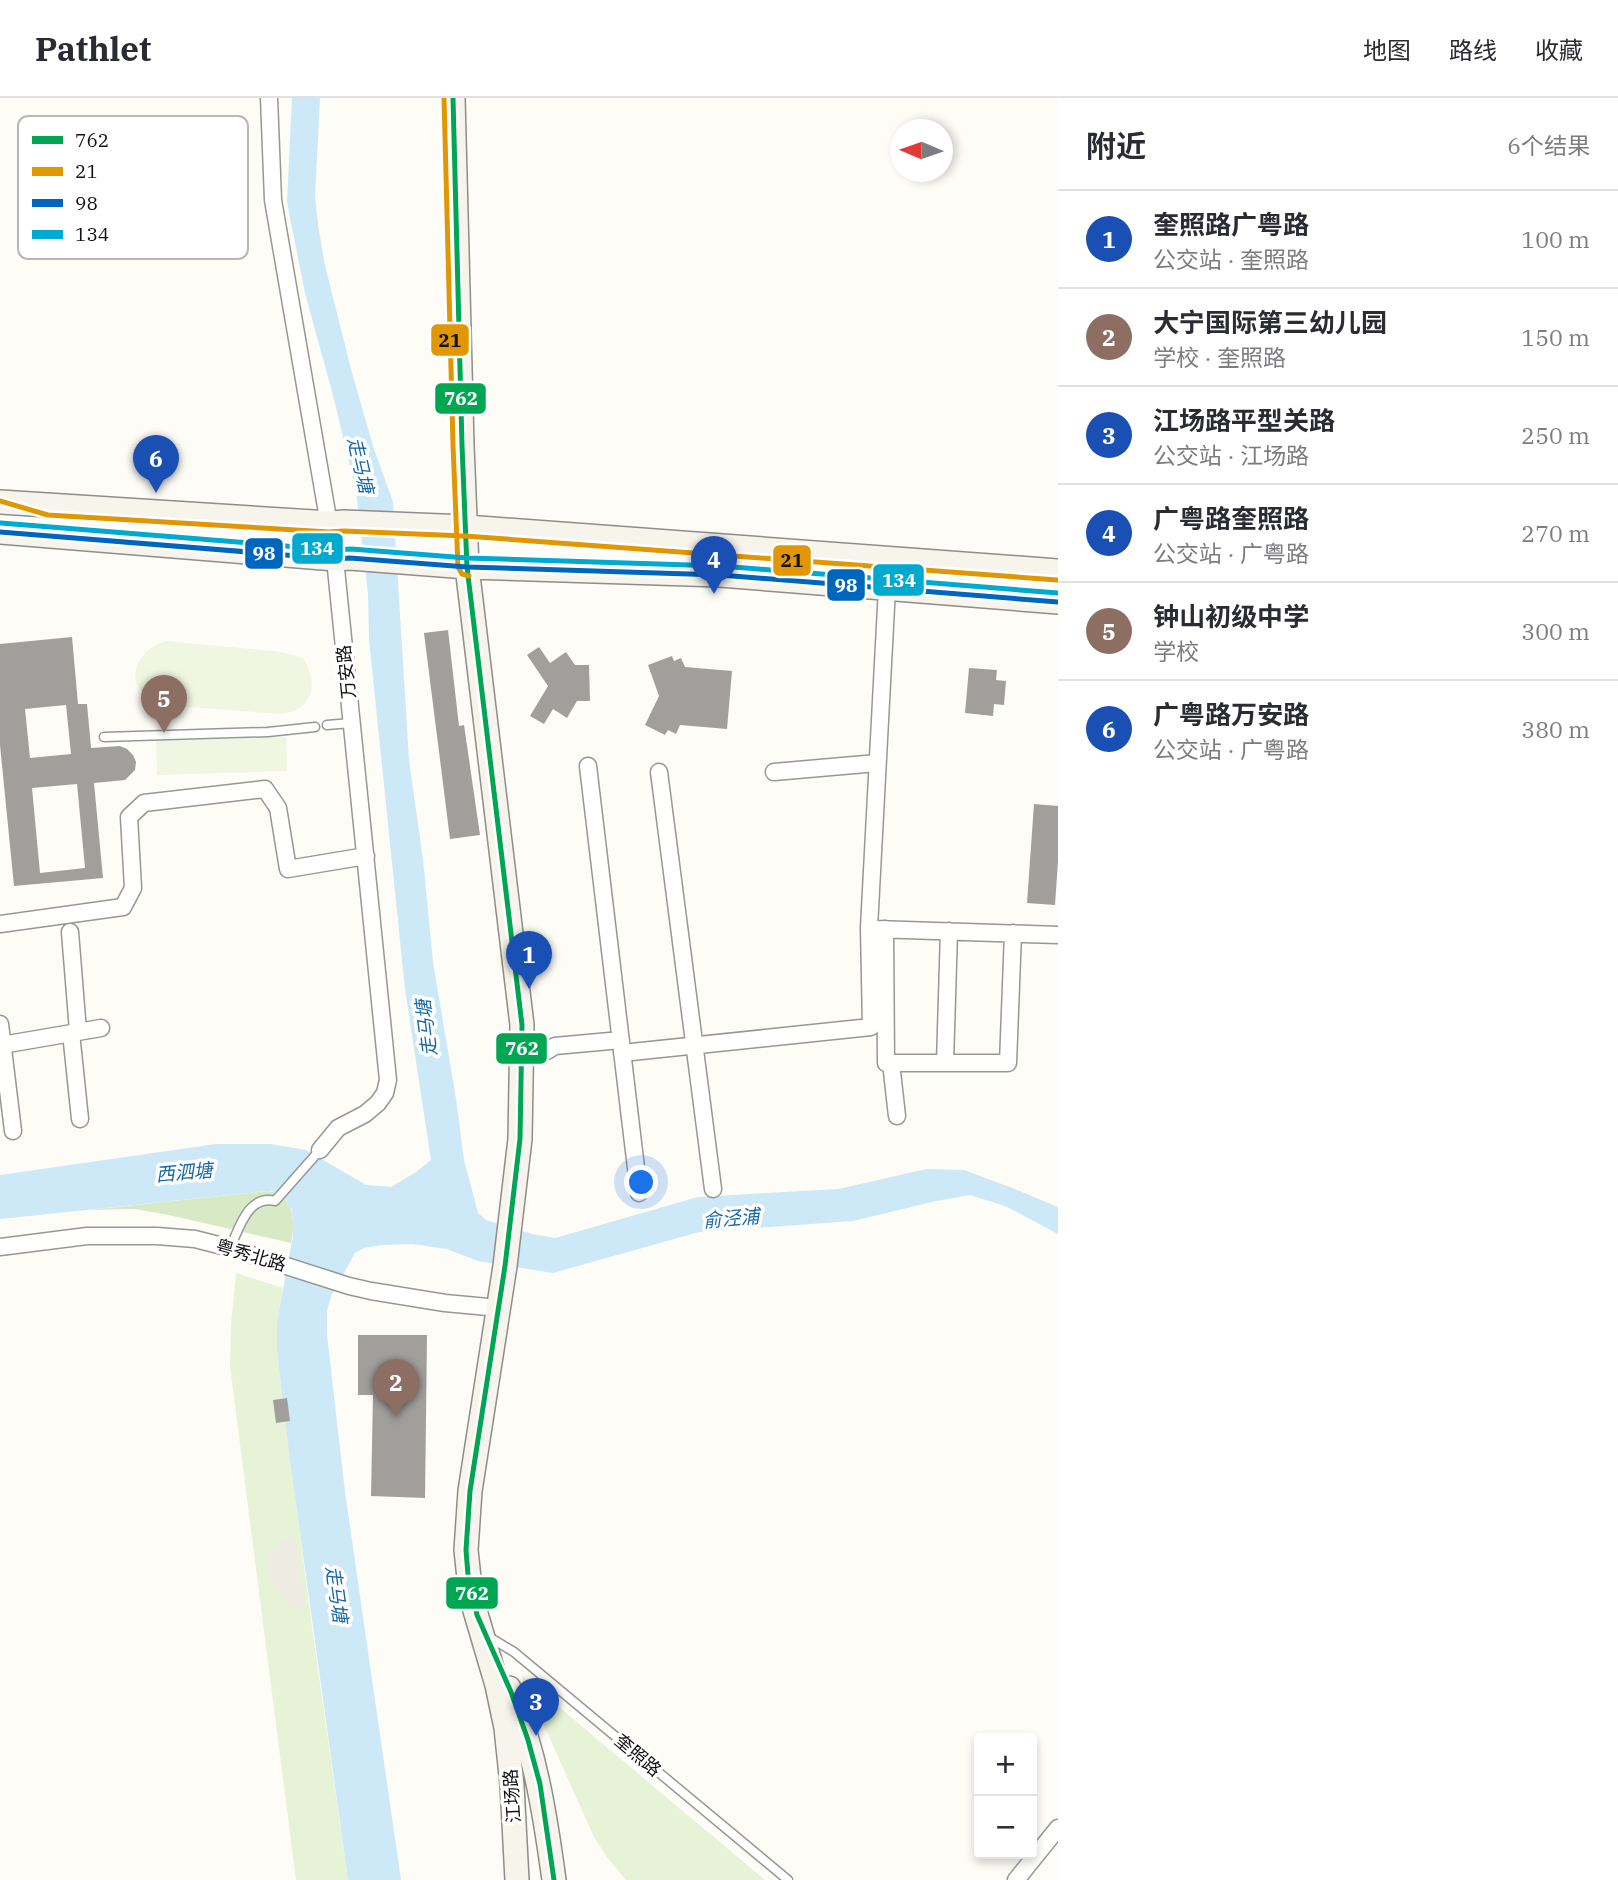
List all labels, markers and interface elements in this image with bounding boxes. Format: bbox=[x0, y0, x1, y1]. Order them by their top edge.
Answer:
text: Pathlet bbox=[35, 27, 151, 70]
text: 地图 bbox=[1363, 34, 1411, 66]
text: 路线 bbox=[1449, 34, 1497, 66]
text: 收藏 bbox=[1535, 34, 1583, 66]
legend bbox=[18, 116, 248, 259]
north arrow bbox=[890, 119, 953, 182]
text: 附近 bbox=[1086, 126, 1146, 165]
text: 762 bbox=[75, 128, 109, 152]
text: 6个结果 bbox=[1507, 130, 1590, 160]
text: 21 bbox=[75, 159, 98, 183]
text: 98 bbox=[75, 191, 98, 215]
text: 奎照路广粤路 bbox=[1153, 207, 1309, 241]
text: 134 bbox=[75, 222, 109, 246]
text: 1 bbox=[1102, 224, 1116, 254]
text: 100 m bbox=[1521, 224, 1590, 254]
text: 公交站 · 奎照路 bbox=[1153, 244, 1309, 274]
text: 大宁国际第三幼儿园 bbox=[1153, 305, 1387, 339]
text: 2 bbox=[1102, 322, 1116, 352]
text: 150 m bbox=[1521, 322, 1590, 352]
line badge: 21 bbox=[430, 323, 470, 357]
text: 21 bbox=[439, 328, 461, 352]
text: 学校 · 奎照路 bbox=[1153, 342, 1286, 372]
line badge: 762 bbox=[434, 382, 487, 415]
text: 762 bbox=[444, 386, 478, 410]
text: 江场路平型关路 bbox=[1153, 403, 1335, 437]
text: 3 bbox=[1102, 420, 1116, 450]
text: 250 m bbox=[1521, 420, 1590, 450]
pin: 6 bbox=[133, 435, 179, 493]
water label: 走马塘 bbox=[343, 435, 380, 498]
text: 公交站 · 江场路 bbox=[1153, 440, 1309, 470]
text: 广粤路奎照路 bbox=[1153, 501, 1309, 535]
text: 4 bbox=[1102, 518, 1116, 548]
text: 270 m bbox=[1521, 518, 1590, 548]
line badge: 134 bbox=[291, 532, 344, 565]
text: 134 bbox=[300, 536, 334, 560]
pin: 4 bbox=[691, 536, 737, 594]
line badge: 98 bbox=[244, 537, 284, 570]
text: 公交站 · 广粤路 bbox=[1153, 538, 1309, 568]
text: 98 bbox=[253, 541, 275, 565]
line badge: 21 bbox=[772, 544, 812, 577]
text: 21 bbox=[781, 548, 803, 572]
line badge: 134 bbox=[872, 563, 925, 597]
line badge: 98 bbox=[826, 568, 866, 602]
text: 134 bbox=[882, 568, 916, 592]
text: 98 bbox=[835, 573, 857, 597]
text: 钟山初级中学 bbox=[1153, 599, 1309, 633]
text: 5 bbox=[1102, 616, 1116, 646]
text: 300 m bbox=[1521, 616, 1590, 646]
text: 学校 bbox=[1153, 636, 1199, 666]
street label: 万安路 bbox=[332, 644, 360, 700]
pin: 5 bbox=[141, 675, 187, 733]
text: 广粤路万安路 bbox=[1153, 697, 1309, 731]
text: 6 bbox=[1102, 714, 1116, 744]
text: 380 m bbox=[1521, 714, 1590, 744]
text: 公交站 · 广粤路 bbox=[1153, 734, 1309, 764]
pin: 1 bbox=[506, 931, 552, 989]
water label: 走马塘 bbox=[410, 995, 441, 1058]
line badge: 762 bbox=[495, 1032, 548, 1065]
text: 762 bbox=[505, 1036, 539, 1060]
water label: 西泗塘 bbox=[155, 1157, 216, 1186]
your location bbox=[624, 1165, 658, 1199]
water label: 俞泾浦 bbox=[702, 1203, 763, 1232]
street label: 粤秀北路 bbox=[213, 1234, 289, 1276]
pin: 2 bbox=[373, 1359, 419, 1417]
water label: 走马塘 bbox=[321, 1564, 353, 1627]
line badge: 762 bbox=[445, 1576, 499, 1610]
text: 762 bbox=[455, 1581, 489, 1605]
pin: 3 bbox=[513, 1678, 559, 1736]
street label: 奎照路 bbox=[610, 1729, 666, 1781]
map controls bbox=[974, 1733, 1037, 1859]
button: + bbox=[974, 1733, 1037, 1796]
street label: 江场路 bbox=[499, 1768, 525, 1824]
button: − bbox=[974, 1796, 1037, 1859]

